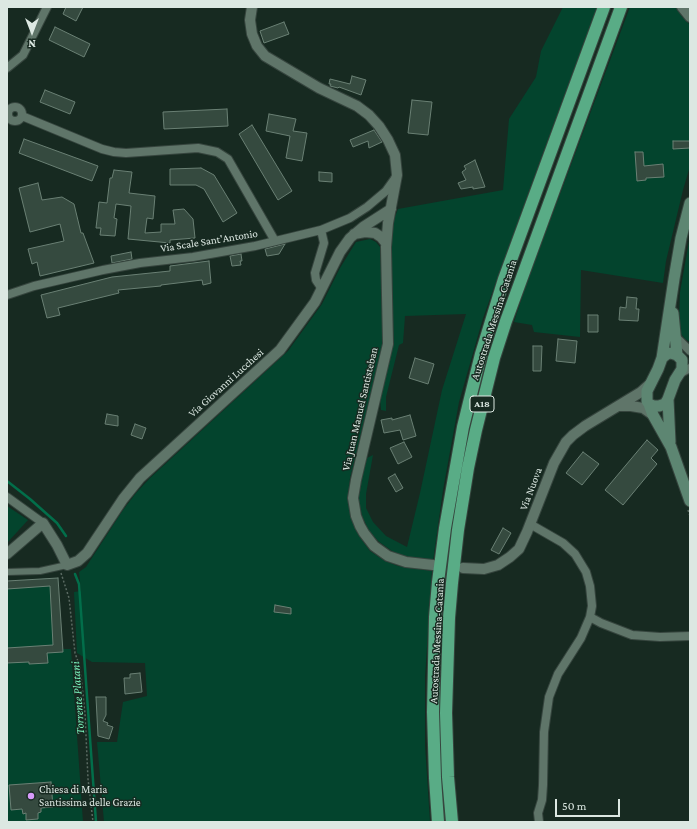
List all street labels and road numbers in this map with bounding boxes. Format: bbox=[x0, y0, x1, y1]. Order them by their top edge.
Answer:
street label: Via Scale Sant'Antonio bbox=[159, 227, 259, 255]
street label: Autostrada Messina-Catania bbox=[468, 258, 520, 382]
street label: Via Giovanni Lucchesi bbox=[186, 346, 266, 420]
street label: Via Juan Manuel Santisteban bbox=[339, 346, 381, 472]
road number: A18 bbox=[470, 396, 494, 412]
street label: Via Nuova bbox=[517, 466, 545, 512]
street label: Autostrada Messina-Catania bbox=[427, 578, 447, 704]

